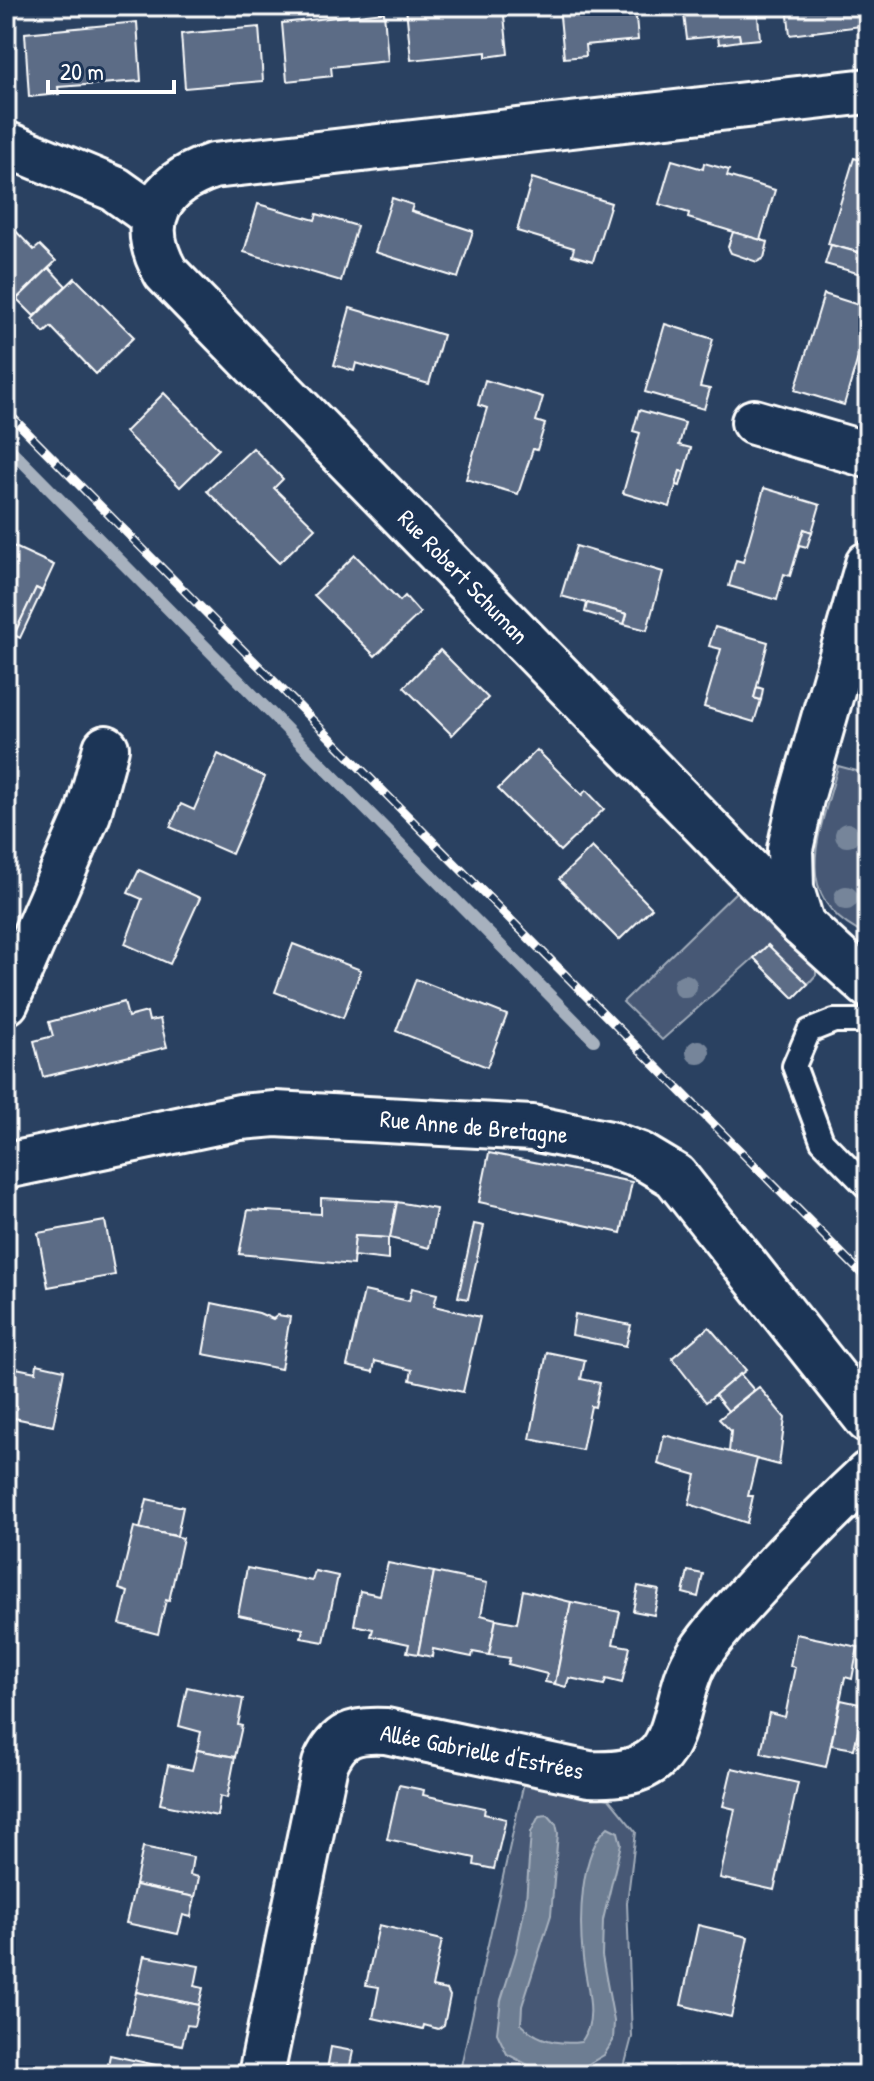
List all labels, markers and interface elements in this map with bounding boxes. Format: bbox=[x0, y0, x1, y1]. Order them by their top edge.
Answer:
scale bar bbox=[48, 44, 174, 94]
text: 20 m bbox=[60, 55, 104, 87]
street label: Rue Robert Schuman bbox=[391, 502, 536, 650]
street label: Rue Anne de Bretagne bbox=[379, 1102, 570, 1150]
street label: Allée Gabrielle d'Estrées bbox=[378, 1716, 586, 1786]

